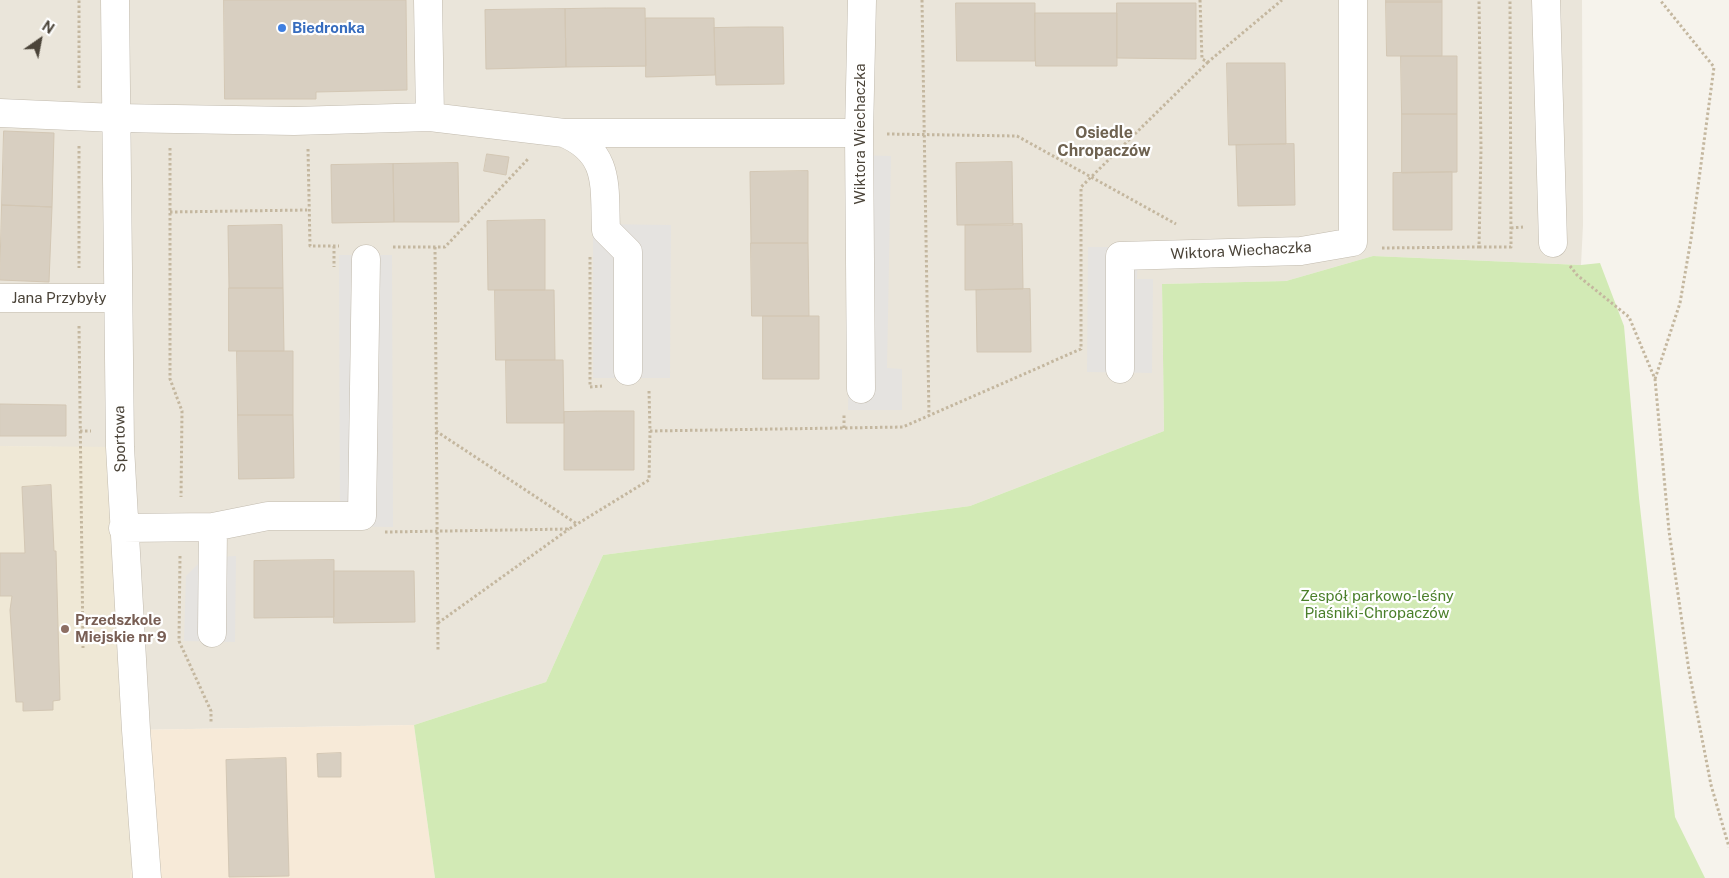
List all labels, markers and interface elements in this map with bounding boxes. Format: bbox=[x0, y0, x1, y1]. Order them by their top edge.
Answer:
north arrow bbox=[15, 15, 65, 65]
text: N bbox=[39, 18, 57, 37]
place label: Biedronka bbox=[292, 19, 365, 37]
marker: Biedronka bbox=[276, 22, 288, 34]
street label: Wiktora Wiechaczka bbox=[851, 63, 869, 205]
district label: Osiedle Chropaczów bbox=[1057, 123, 1151, 161]
street label: Wiktora Wiechaczka bbox=[1170, 238, 1312, 264]
street label: Jana Przybyły bbox=[11, 289, 107, 307]
street label: Sportowa bbox=[110, 405, 130, 473]
park label: Zespół parkowo-leśny Piaśniki-Chropaczów bbox=[1300, 587, 1454, 622]
place label: Przedszkole Miejskie nr 9 bbox=[75, 611, 167, 646]
marker: Przedszkole Miejskie nr 9 bbox=[59, 623, 71, 635]

